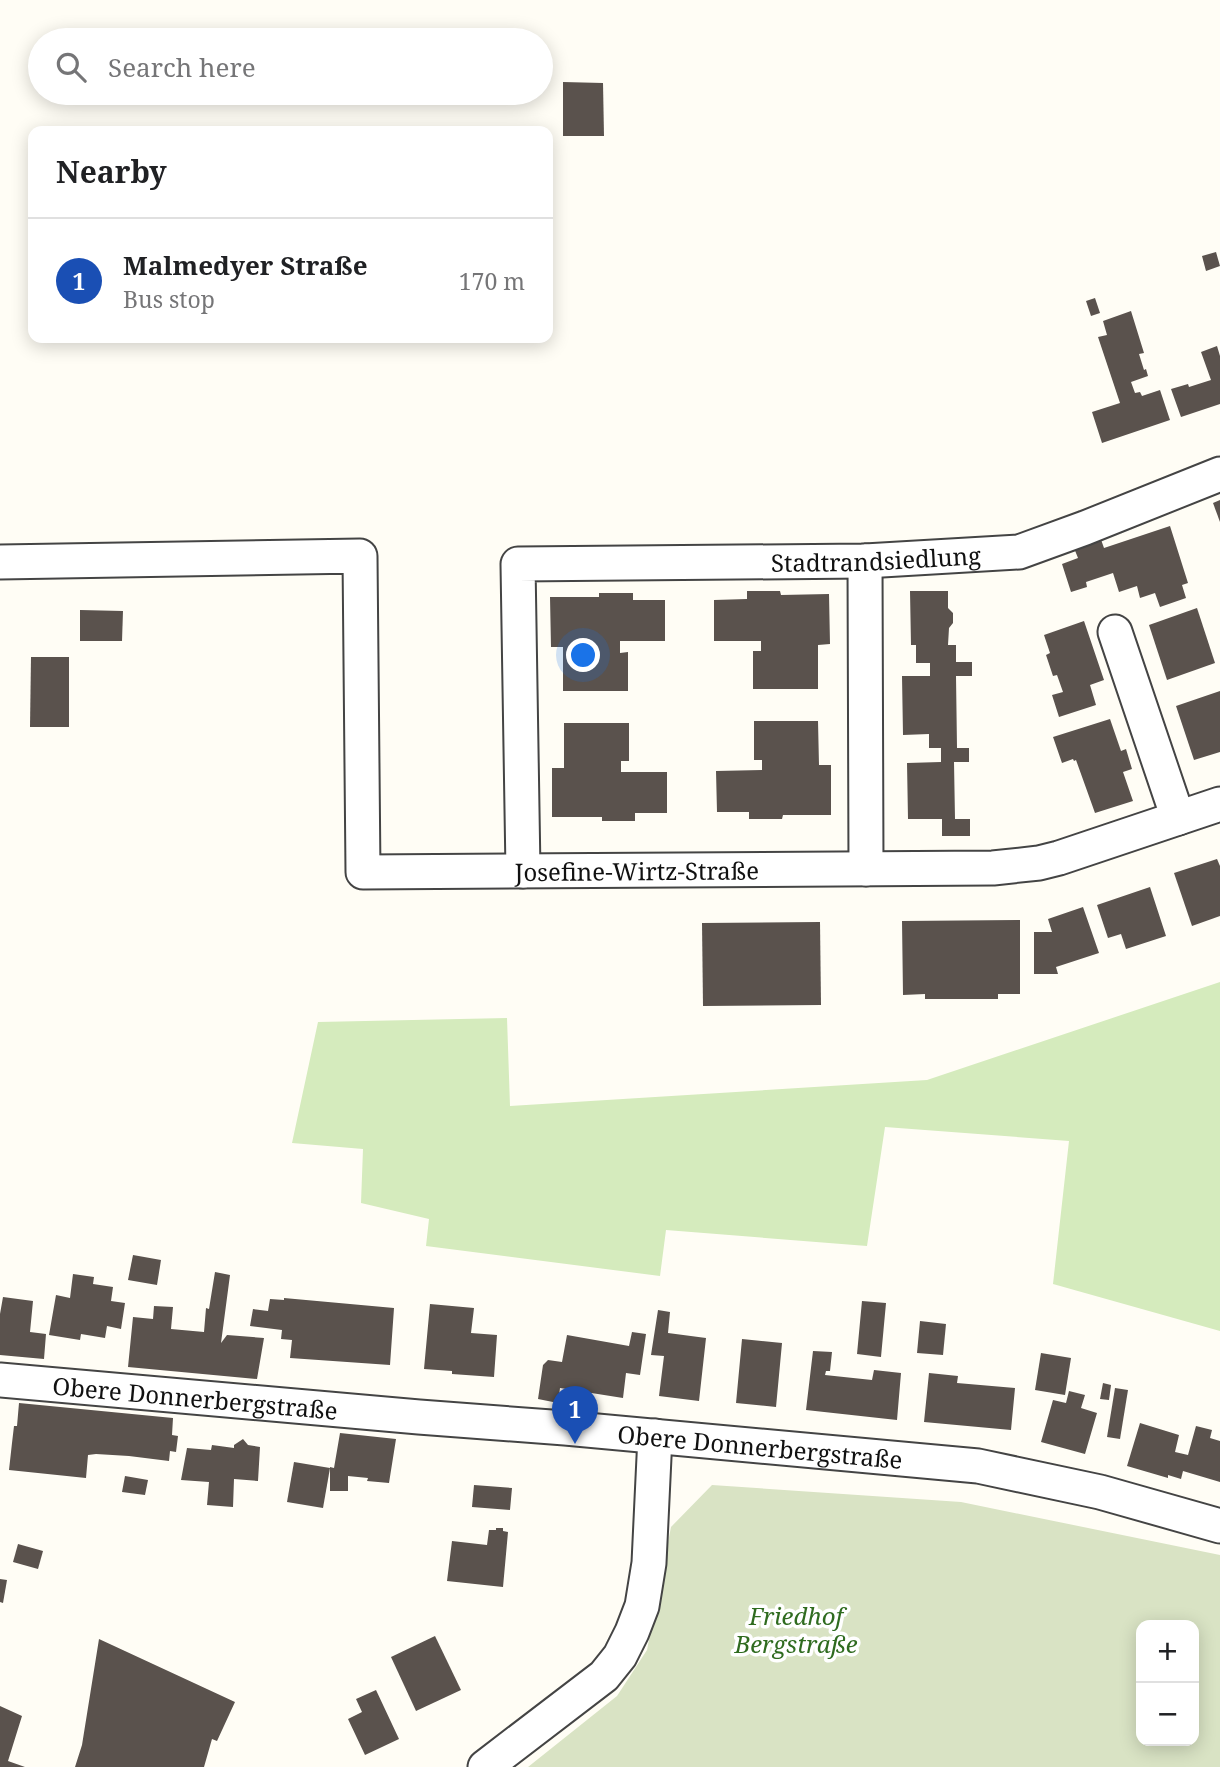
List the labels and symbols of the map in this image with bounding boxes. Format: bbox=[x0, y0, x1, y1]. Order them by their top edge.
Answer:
street label: Stadtrandsiedlung bbox=[771, 538, 982, 578]
your location bbox=[566, 638, 600, 672]
street label: Josefine-Wirtz-Straße bbox=[514, 853, 759, 888]
street label: Obere Donnerbergstraße bbox=[51, 1368, 339, 1426]
pin: 1 bbox=[552, 1386, 598, 1444]
street label: Obere Donnerbergstraße bbox=[616, 1416, 904, 1475]
park label: Friedhof Bergstraße bbox=[733, 1599, 858, 1660]

